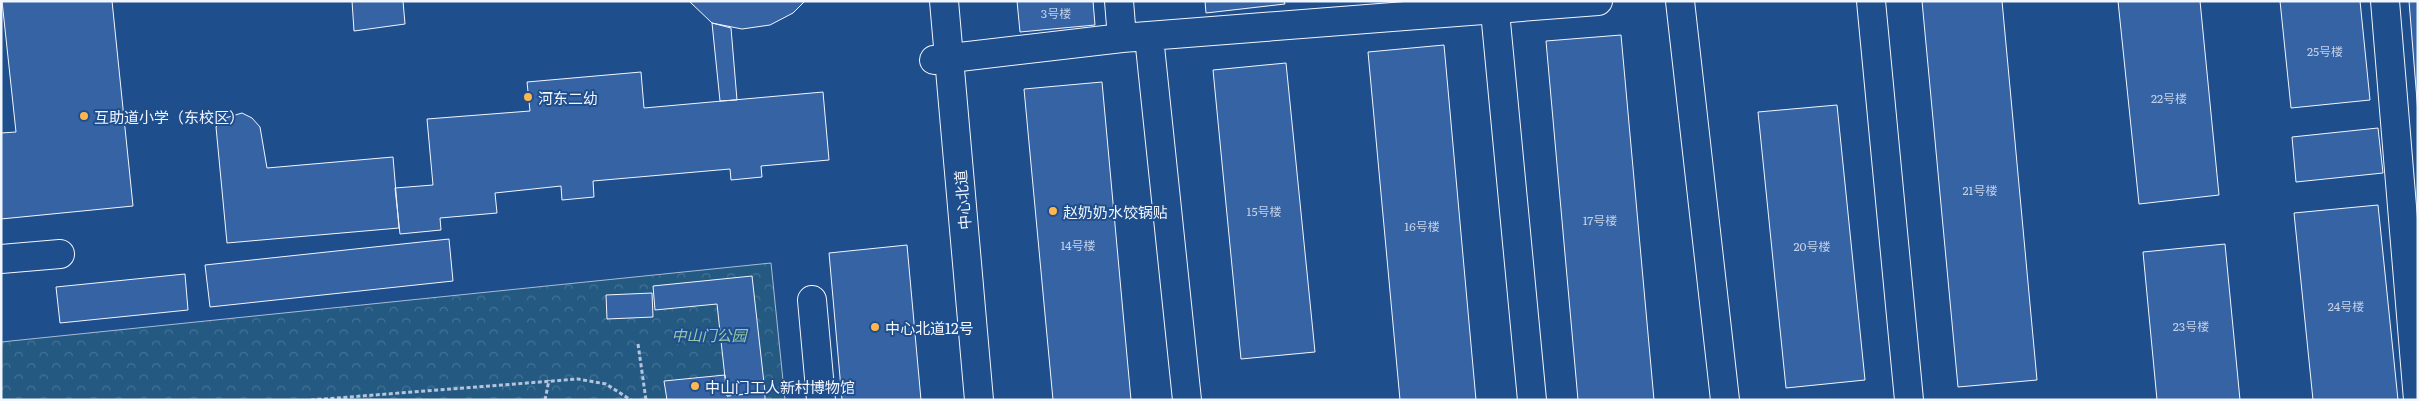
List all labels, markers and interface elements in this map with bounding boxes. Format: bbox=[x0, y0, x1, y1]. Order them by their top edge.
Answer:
house number: 3号楼 bbox=[1041, 4, 1071, 22]
house number: 25号楼 bbox=[2307, 42, 2343, 60]
place label: 河东二幼 bbox=[538, 86, 598, 109]
house number: 22号楼 bbox=[2151, 89, 2187, 107]
marker: 河东二幼 bbox=[522, 91, 534, 103]
place label: 互助道小学（东校区） bbox=[94, 105, 244, 128]
marker: 互助道小学（东校区） bbox=[78, 110, 90, 122]
street label: 中心北道 bbox=[948, 169, 976, 231]
house number: 21号楼 bbox=[1963, 181, 1997, 199]
place label: 赵奶奶水饺锅贴 bbox=[1063, 200, 1168, 223]
house number: 15号楼 bbox=[1247, 202, 1281, 220]
marker: 赵奶奶水饺锅贴 bbox=[1047, 205, 1059, 217]
house number: 17号楼 bbox=[1583, 211, 1617, 229]
house number: 16号楼 bbox=[1404, 217, 1440, 235]
house number: 14号楼 bbox=[1060, 236, 1096, 254]
house number: 20号楼 bbox=[1793, 237, 1831, 255]
house number: 24号楼 bbox=[2328, 297, 2364, 315]
place label: 中心北道12号 bbox=[885, 316, 974, 339]
house number: 23号楼 bbox=[2173, 317, 2209, 335]
marker: 中心北道12号 bbox=[869, 321, 881, 333]
park label: 中山门公园 bbox=[671, 323, 748, 346]
place label: 中山门工人新村博物馆 bbox=[705, 375, 855, 398]
marker: 中山门工人新村博物馆 bbox=[689, 380, 701, 392]

